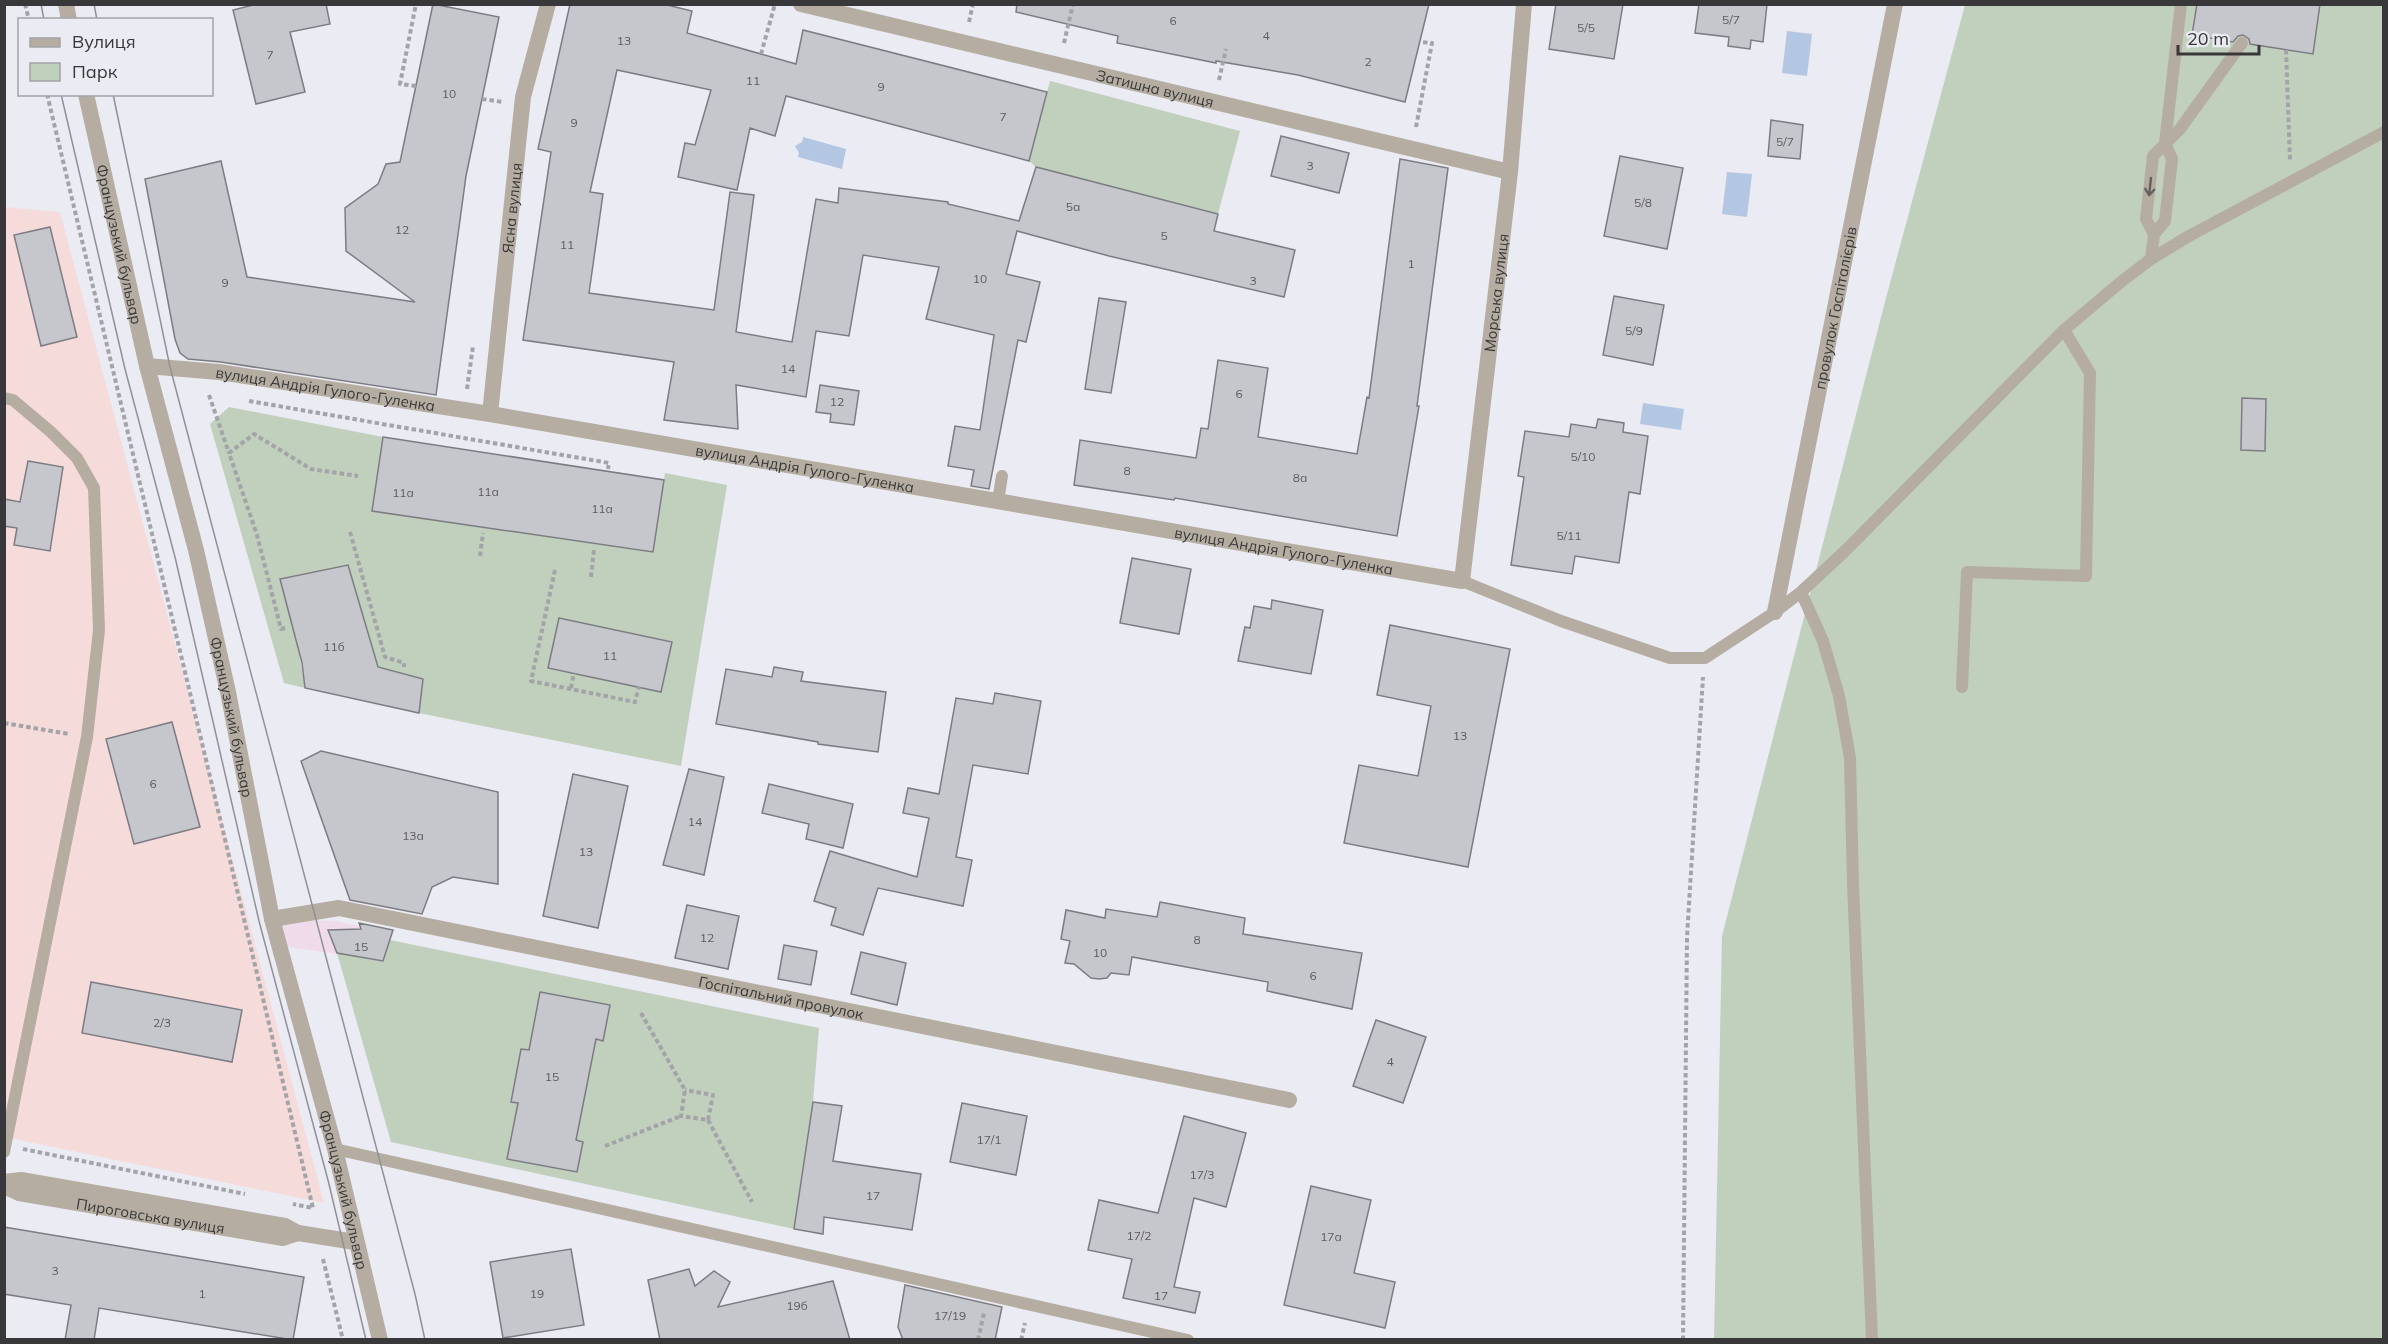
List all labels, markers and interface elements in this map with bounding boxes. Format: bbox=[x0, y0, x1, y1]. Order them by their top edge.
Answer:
house number: 5/7 bbox=[1722, 12, 1740, 27]
house number: 6 bbox=[1169, 13, 1177, 28]
legend bbox=[18, 18, 213, 96]
scale bar bbox=[2178, 18, 2259, 56]
house number: 5/5 bbox=[1577, 20, 1595, 35]
text: 20 m bbox=[2187, 27, 2229, 50]
house number: 4 bbox=[1262, 28, 1270, 43]
text: Вулиця bbox=[72, 30, 136, 53]
house number: 13 bbox=[617, 33, 631, 48]
house number: 7 bbox=[266, 47, 274, 62]
house number: 2 bbox=[1364, 54, 1372, 69]
text: Парк bbox=[72, 60, 118, 83]
street label: Затишна вулиця bbox=[1094, 65, 1216, 111]
house number: 11 bbox=[746, 73, 760, 88]
house number: 9 bbox=[877, 79, 885, 94]
house number: 10 bbox=[442, 86, 456, 101]
house number: 7 bbox=[999, 109, 1007, 124]
house number: 9 bbox=[570, 115, 578, 130]
house number: 5/7 bbox=[1776, 134, 1794, 149]
house number: 3 bbox=[1306, 158, 1314, 173]
street label: Французький бульвар bbox=[93, 162, 147, 326]
street label: Ясна вулиця bbox=[497, 162, 526, 254]
one-way arrow bbox=[2144, 176, 2155, 196]
house number: 5/8 bbox=[1634, 195, 1652, 210]
house number: 5а bbox=[1066, 199, 1080, 214]
house number: 12 bbox=[395, 222, 409, 237]
street label: провулок Госпіталієрів bbox=[1810, 225, 1860, 391]
house number: 5 bbox=[1160, 228, 1168, 243]
street label: Морська вулиця bbox=[1479, 233, 1512, 353]
house number: 11 bbox=[560, 237, 574, 252]
house number: 1 bbox=[1407, 256, 1415, 271]
house number: 10 bbox=[973, 271, 987, 286]
house number: 3 bbox=[1249, 273, 1257, 288]
house number: 9 bbox=[221, 275, 229, 290]
house number: 5/9 bbox=[1625, 323, 1643, 338]
house number: 14 bbox=[781, 361, 795, 376]
street label: вулиця Андрія Гулого-Гуленка bbox=[215, 362, 436, 415]
house number: 6 bbox=[1235, 386, 1243, 401]
house number: 12 bbox=[830, 394, 844, 409]
street label: вулиця Андрія Гулого-Гуленка bbox=[694, 440, 916, 496]
house number: 5/10 bbox=[1570, 449, 1596, 464]
house number: 8 bbox=[1123, 463, 1131, 478]
house number: 8а bbox=[1293, 470, 1307, 485]
house number: 11а bbox=[477, 484, 499, 499]
house number: 11а bbox=[392, 485, 414, 500]
house number: 11а bbox=[591, 501, 613, 516]
street label: вулиця Андрія Гулого-Гуленка bbox=[1173, 522, 1395, 579]
house number: 5/11 bbox=[1556, 528, 1582, 543]
street label: Французький бульвар bbox=[206, 635, 258, 799]
house number: 11б bbox=[323, 639, 345, 654]
house number: 11 bbox=[603, 648, 617, 663]
house number: 13 bbox=[1453, 728, 1467, 743]
house number: 6 bbox=[149, 776, 157, 791]
house number: 14 bbox=[688, 814, 702, 829]
house number: 13а bbox=[402, 828, 424, 843]
house number: 13 bbox=[579, 844, 593, 859]
house number: 12 bbox=[700, 930, 714, 945]
house number: 8 bbox=[1193, 932, 1201, 947]
house number: 15 bbox=[354, 939, 368, 954]
house number: 10 bbox=[1093, 945, 1107, 960]
house number: 6 bbox=[1309, 968, 1317, 983]
street label: Госпітальний провулок bbox=[697, 971, 866, 1023]
house number: 2/3 bbox=[153, 1015, 171, 1030]
house number: 4 bbox=[1386, 1054, 1394, 1069]
house number: 15 bbox=[545, 1069, 559, 1084]
street label: Французький бульвар bbox=[315, 1108, 373, 1271]
house number: 17/1 bbox=[976, 1132, 1002, 1147]
house number: 17/3 bbox=[1189, 1167, 1215, 1182]
house number: 17 bbox=[866, 1188, 880, 1203]
street label: Пироговська вулиця bbox=[75, 1193, 226, 1237]
house number: 17/2 bbox=[1126, 1228, 1152, 1243]
house number: 17а bbox=[1320, 1229, 1342, 1244]
house number: 3 bbox=[51, 1263, 59, 1278]
house number: 1 bbox=[198, 1286, 206, 1301]
house number: 19 bbox=[530, 1286, 544, 1301]
house number: 17 bbox=[1154, 1288, 1168, 1303]
house number: 19б bbox=[786, 1298, 808, 1313]
house number: 17/19 bbox=[934, 1308, 966, 1323]

